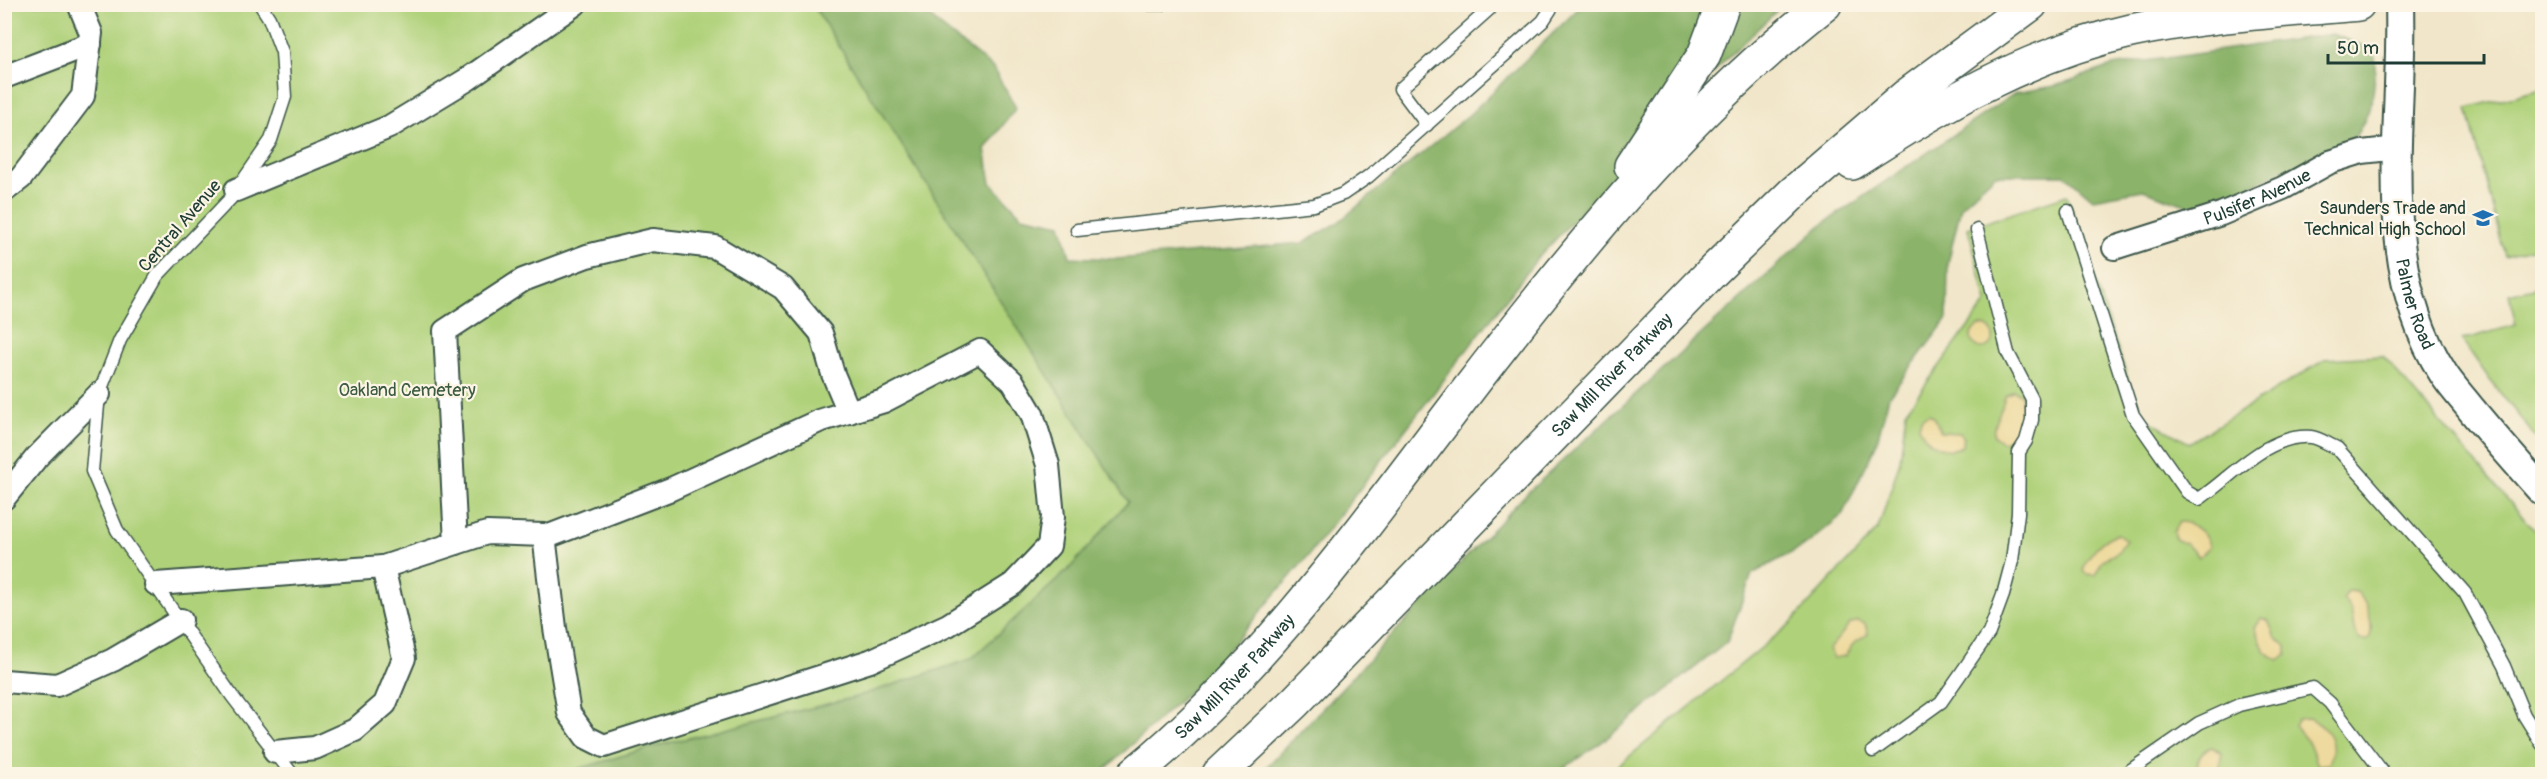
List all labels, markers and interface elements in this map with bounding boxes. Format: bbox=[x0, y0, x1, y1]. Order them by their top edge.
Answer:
scale bar bbox=[2328, 27, 2484, 65]
text: 50 m bbox=[2337, 37, 2379, 60]
street label: Pulsifer Avenue bbox=[2200, 163, 2315, 230]
street label: Central Avenue bbox=[134, 175, 227, 277]
place label: Saunders Trade and Technical High School bbox=[2304, 197, 2466, 241]
school or university icon: Saunders Trade and Technical High School bbox=[2471, 206, 2495, 230]
street label: Palmer Road bbox=[2391, 257, 2440, 353]
street label: Saw Mill River Parkway bbox=[1546, 308, 1678, 442]
park label: Oakland Cemetery bbox=[338, 379, 476, 402]
street label: Saw Mill River Parkway bbox=[1170, 609, 1300, 745]

